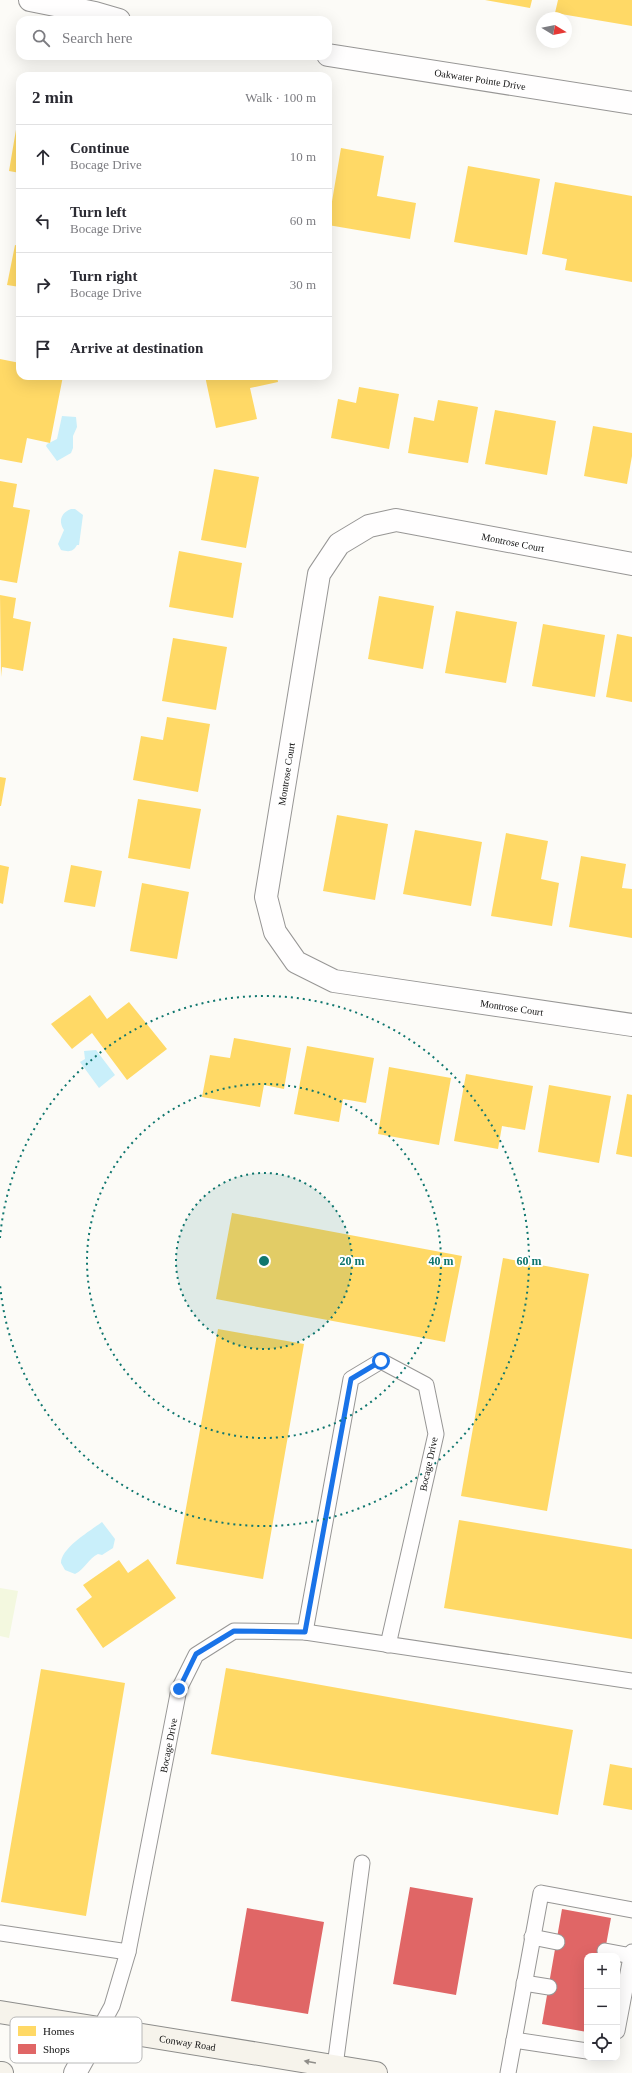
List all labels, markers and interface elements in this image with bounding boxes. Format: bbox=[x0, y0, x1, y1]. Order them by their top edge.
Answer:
north arrow bbox=[536, 12, 572, 48]
search box bbox=[16, 16, 332, 60]
icon: search bbox=[30, 27, 52, 49]
text: Search here bbox=[62, 30, 132, 46]
street label: Oakwater Pointe Drive bbox=[434, 67, 527, 92]
text: 2 min bbox=[32, 88, 73, 107]
text: Walk · 100 m bbox=[245, 90, 316, 105]
text: Continue bbox=[70, 140, 129, 156]
icon: ahead bbox=[32, 146, 54, 168]
text: 10 m bbox=[290, 149, 316, 164]
text: Bocage Drive bbox=[70, 157, 142, 172]
text: Turn left bbox=[70, 204, 127, 220]
icon: left bbox=[32, 210, 54, 232]
text: 60 m bbox=[290, 213, 316, 228]
text: Bocage Drive bbox=[70, 221, 142, 236]
text: Turn right bbox=[70, 268, 137, 284]
icon: right bbox=[32, 274, 54, 296]
text: 30 m bbox=[290, 277, 316, 292]
text: Bocage Drive bbox=[70, 285, 142, 300]
icon: arrive bbox=[32, 338, 54, 360]
text: Arrive at destination bbox=[70, 340, 203, 356]
street label: Montrose Court bbox=[481, 531, 545, 554]
street label: Montrose Court bbox=[276, 742, 297, 806]
street label: Montrose Court bbox=[479, 998, 544, 1018]
centre of rings bbox=[257, 1254, 271, 1268]
text: 20 m bbox=[340, 1254, 365, 1268]
text: 40 m bbox=[429, 1254, 454, 1268]
text: 60 m bbox=[517, 1254, 542, 1268]
route start bbox=[372, 1352, 390, 1370]
street label: Bocage Drive bbox=[417, 1435, 440, 1492]
route end bbox=[170, 1680, 188, 1698]
street label: Bocage Drive bbox=[158, 1717, 179, 1774]
map controls bbox=[584, 1953, 620, 2061]
button: + bbox=[584, 1953, 620, 1989]
button: − bbox=[584, 1989, 620, 2025]
legend bbox=[10, 2017, 142, 2063]
text: Homes bbox=[43, 2025, 74, 2037]
button: locate bbox=[584, 2025, 620, 2061]
street label: Conway Road bbox=[158, 2033, 216, 2053]
text: Shops bbox=[43, 2043, 70, 2055]
one-way arrow bbox=[303, 2058, 316, 2064]

